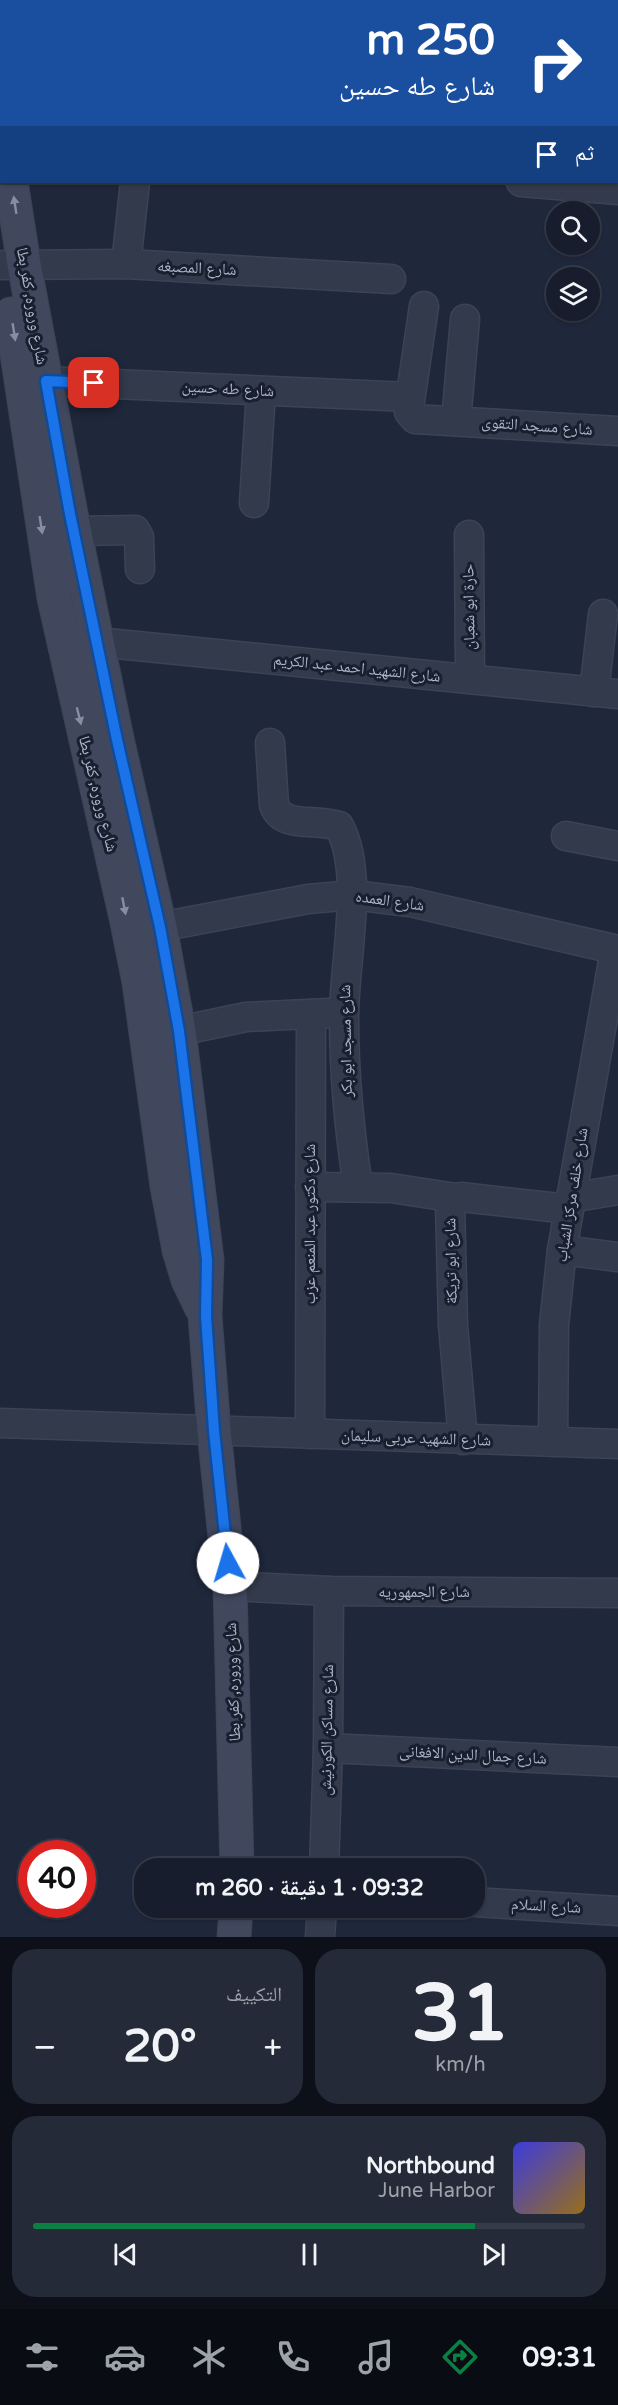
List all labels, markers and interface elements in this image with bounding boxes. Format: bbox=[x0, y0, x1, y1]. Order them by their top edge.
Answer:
text: 250 m bbox=[366, 15, 495, 66]
icon: right bbox=[516, 24, 594, 102]
text: شارع طه حسين bbox=[339, 70, 495, 103]
icon: arrive bbox=[530, 138, 563, 171]
text: ثم bbox=[575, 140, 594, 166]
one-way arrow bbox=[10, 195, 19, 214]
map controls bbox=[546, 201, 600, 321]
button: search bbox=[546, 201, 600, 255]
street label: شارع وروره, كفر بطا bbox=[12, 246, 52, 366]
street label: شارع المصبغه bbox=[157, 256, 237, 280]
button: layers bbox=[546, 267, 600, 321]
one-way arrow bbox=[10, 322, 19, 341]
pin bbox=[68, 357, 119, 408]
icon: arrive bbox=[77, 366, 110, 399]
street label: شارع طه حسين bbox=[181, 377, 275, 401]
street label: شارع مسجد التقوى bbox=[481, 412, 593, 440]
one-way arrow bbox=[37, 515, 46, 534]
street label: حارة ابو شعبان bbox=[458, 564, 480, 650]
street label: شارع الشهيد احمد عبد الكريم bbox=[273, 649, 441, 687]
one-way arrow bbox=[75, 707, 85, 725]
street label: شارع وروره, كفر بطا bbox=[74, 734, 122, 854]
street label: شارع العمده bbox=[354, 886, 426, 916]
one-way arrow bbox=[120, 896, 129, 915]
street label: شارع مسجد ابو بكر bbox=[335, 984, 357, 1099]
street label: شارع خلف مركز الشباب bbox=[552, 1126, 592, 1264]
street label: شارع دكتور عبد المنعم عزب bbox=[300, 1144, 320, 1304]
street label: شارع ابو تريكة bbox=[440, 1218, 462, 1304]
street label: شارع الشهيد عربى سليمان bbox=[341, 1425, 491, 1451]
position arrow bbox=[196, 1531, 260, 1595]
street label: شارع الجمهوريه bbox=[378, 1582, 470, 1602]
street label: شارع وروره, كفر بطا bbox=[221, 1622, 245, 1742]
street label: شارع مساكن الكورنيش bbox=[316, 1664, 338, 1796]
street label: شارع جمال الدين الافغانى bbox=[399, 1741, 547, 1769]
speed limit sign: 40 bbox=[18, 1840, 96, 1918]
text: 09:32 · 1 دقيقة · 260 m bbox=[195, 1875, 424, 1901]
street label: شارع السلام bbox=[511, 1894, 581, 1918]
text: 31 bbox=[412, 1967, 509, 2061]
text: التكييف bbox=[226, 1983, 282, 2007]
text: 20° bbox=[123, 2020, 197, 2074]
text: − bbox=[33, 2028, 57, 2067]
text: + bbox=[263, 2028, 282, 2067]
text: km/h bbox=[435, 2053, 486, 2077]
text: Northbound bbox=[366, 2153, 495, 2179]
text: June Harbor bbox=[378, 2179, 495, 2203]
icon: previous bbox=[109, 2238, 142, 2271]
icon: pause bbox=[293, 2238, 326, 2271]
icon: next bbox=[477, 2238, 510, 2271]
icon: filters bbox=[21, 2336, 63, 2378]
icon: car bbox=[104, 2336, 146, 2378]
icon: climate bbox=[188, 2336, 230, 2378]
icon: phone bbox=[272, 2336, 314, 2378]
icon: music bbox=[355, 2336, 397, 2378]
icon: directions bbox=[439, 2336, 481, 2378]
text: 09:31 bbox=[522, 2341, 597, 2374]

